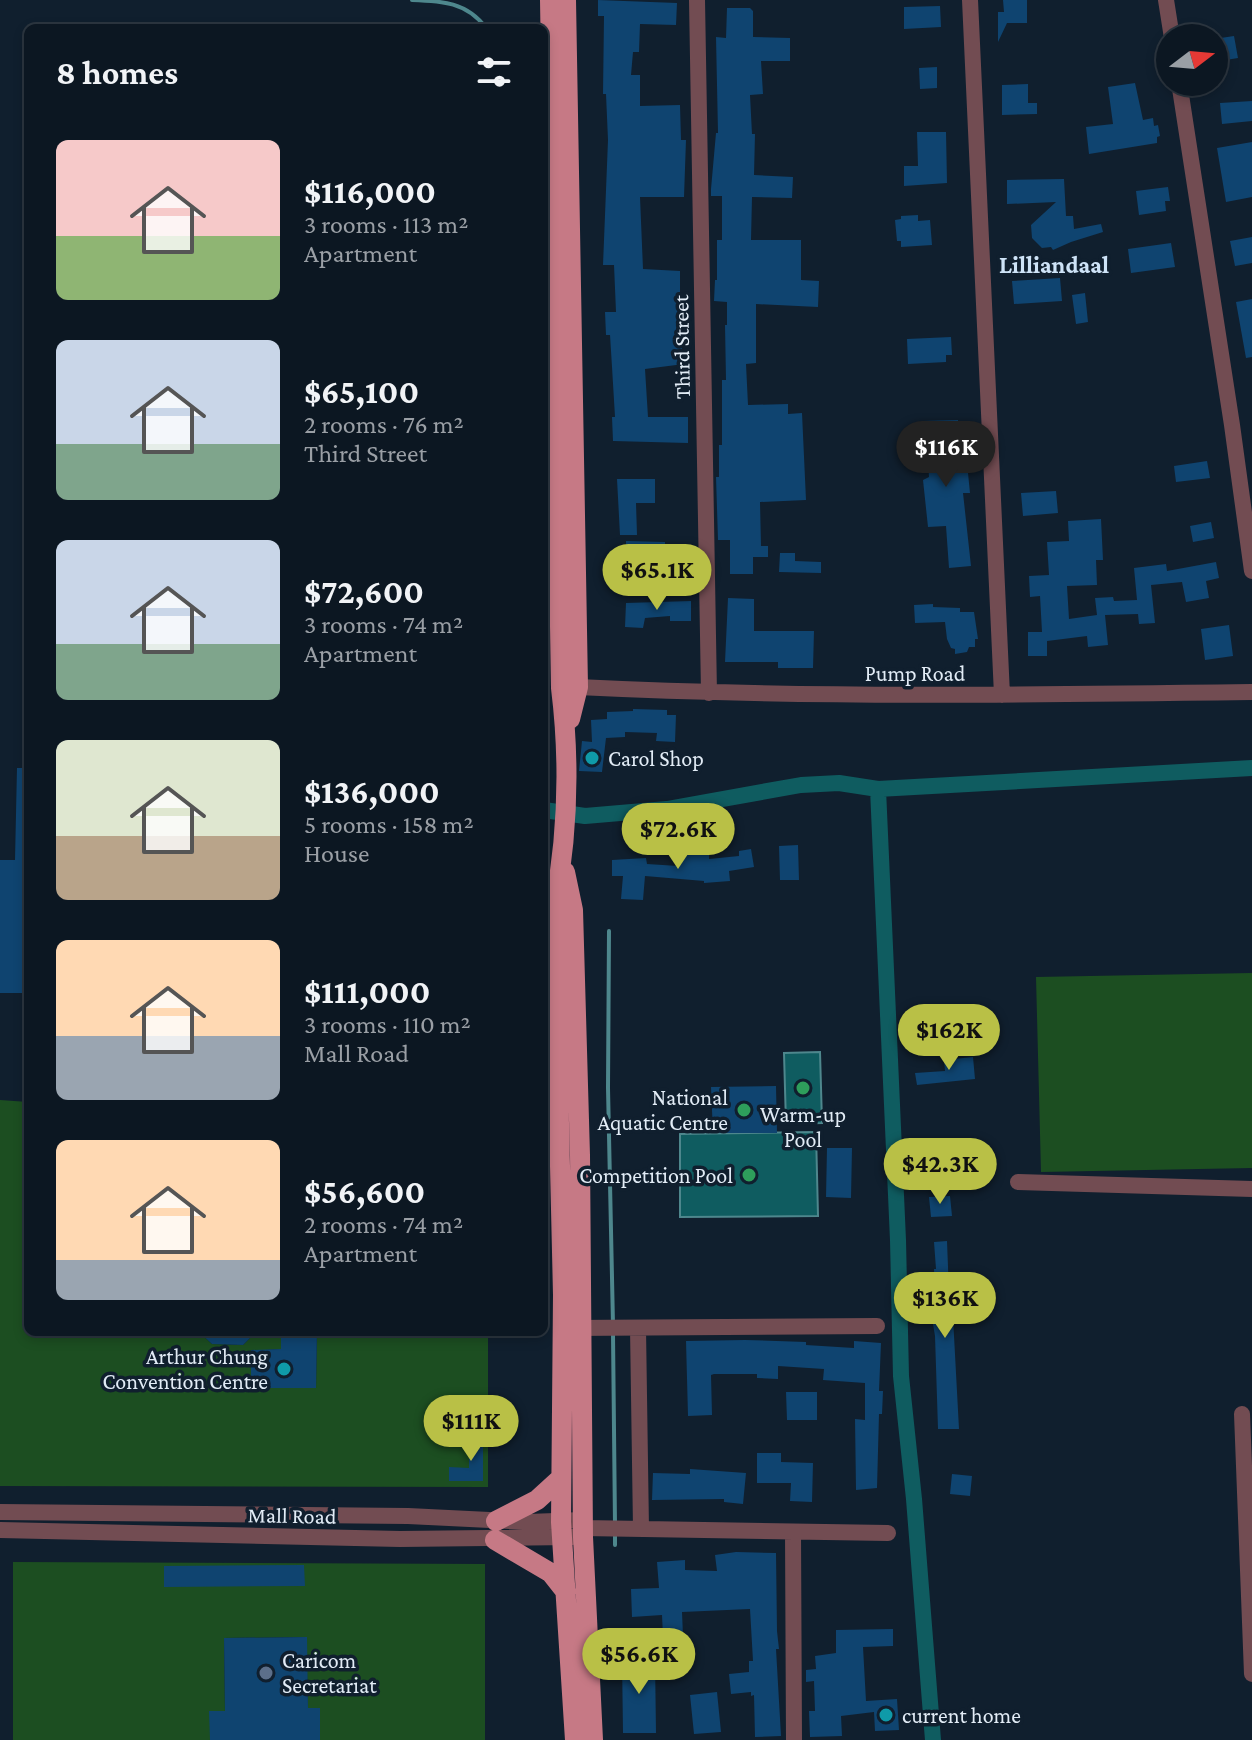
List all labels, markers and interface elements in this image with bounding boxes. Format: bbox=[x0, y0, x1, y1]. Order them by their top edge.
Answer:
north arrow bbox=[1156, 24, 1228, 96]
map controls bbox=[1156, 24, 1228, 96]
icon: filters bbox=[472, 50, 516, 94]
text: 8 homes bbox=[56, 54, 178, 91]
icon: home bbox=[120, 172, 216, 268]
text: $116,000 bbox=[304, 173, 436, 210]
text: 3 rooms · 113 m² bbox=[304, 210, 468, 239]
text: Apartment bbox=[304, 239, 417, 268]
district label: Lilliandaal bbox=[999, 251, 1109, 278]
street label: Third Street bbox=[668, 294, 695, 399]
icon: home bbox=[120, 372, 216, 468]
text: $65,100 bbox=[304, 373, 419, 410]
text: 2 rooms · 76 m² bbox=[304, 410, 464, 439]
pin: $116K bbox=[890, 421, 1002, 489]
text: $116K bbox=[914, 432, 978, 461]
text: Third Street bbox=[304, 439, 427, 468]
pin: $65.1K bbox=[592, 544, 722, 612]
text: $65.1K bbox=[621, 555, 694, 584]
icon: home bbox=[120, 572, 216, 668]
text: $72,600 bbox=[304, 573, 424, 610]
text: 3 rooms · 74 m² bbox=[304, 610, 463, 639]
text: Apartment bbox=[304, 639, 417, 668]
street label: Pump Road bbox=[865, 661, 966, 686]
place label: Carol Shop bbox=[608, 746, 704, 771]
marker: Carol Shop bbox=[583, 749, 601, 767]
icon: home bbox=[120, 772, 216, 868]
text: $136,000 bbox=[304, 773, 440, 810]
pin: $72.6K bbox=[613, 803, 743, 871]
text: 5 rooms · 158 m² bbox=[304, 810, 474, 839]
text: $72.6K bbox=[640, 814, 716, 843]
text: House bbox=[304, 839, 369, 868]
icon: home bbox=[120, 972, 216, 1068]
text: $111,000 bbox=[304, 973, 430, 1010]
pin: $162K bbox=[893, 1004, 1005, 1072]
text: 3 rooms · 110 m² bbox=[304, 1010, 471, 1039]
text: $162K bbox=[916, 1015, 982, 1044]
text: Mall Road bbox=[304, 1039, 409, 1068]
marker: Warm-up Pool bbox=[794, 1079, 812, 1097]
place label: National Aquatic Centre bbox=[597, 1085, 728, 1135]
marker: National Aquatic Centre bbox=[735, 1101, 753, 1119]
place label: Warm-up Pool bbox=[760, 1102, 846, 1152]
pin: $42.3K bbox=[875, 1138, 1005, 1206]
text: $42.3K bbox=[902, 1149, 978, 1178]
place label: Competition Pool bbox=[579, 1163, 733, 1188]
marker: Competition Pool bbox=[740, 1166, 758, 1184]
icon: home bbox=[120, 1172, 216, 1268]
text: $56,600 bbox=[304, 1173, 425, 1210]
text: 2 rooms · 74 m² bbox=[304, 1210, 463, 1239]
text: Apartment bbox=[304, 1239, 417, 1268]
pin: $136K bbox=[889, 1272, 1001, 1340]
text: $136K bbox=[912, 1283, 978, 1312]
place label: Arthur Chung Convention Centre bbox=[102, 1344, 268, 1394]
marker: Arthur Chung Convention Centre bbox=[275, 1360, 293, 1378]
pin: $111K bbox=[415, 1395, 527, 1463]
text: $111K bbox=[442, 1406, 500, 1435]
street label: Mall Road bbox=[247, 1502, 337, 1529]
pin: $56.6K bbox=[574, 1628, 704, 1696]
text: $56.6K bbox=[600, 1639, 678, 1668]
place label: Caricom Secretariat bbox=[282, 1648, 377, 1698]
marker: Caricom Secretariat bbox=[257, 1664, 275, 1682]
place label: current home bbox=[902, 1703, 1021, 1728]
marker: current home bbox=[877, 1706, 895, 1724]

